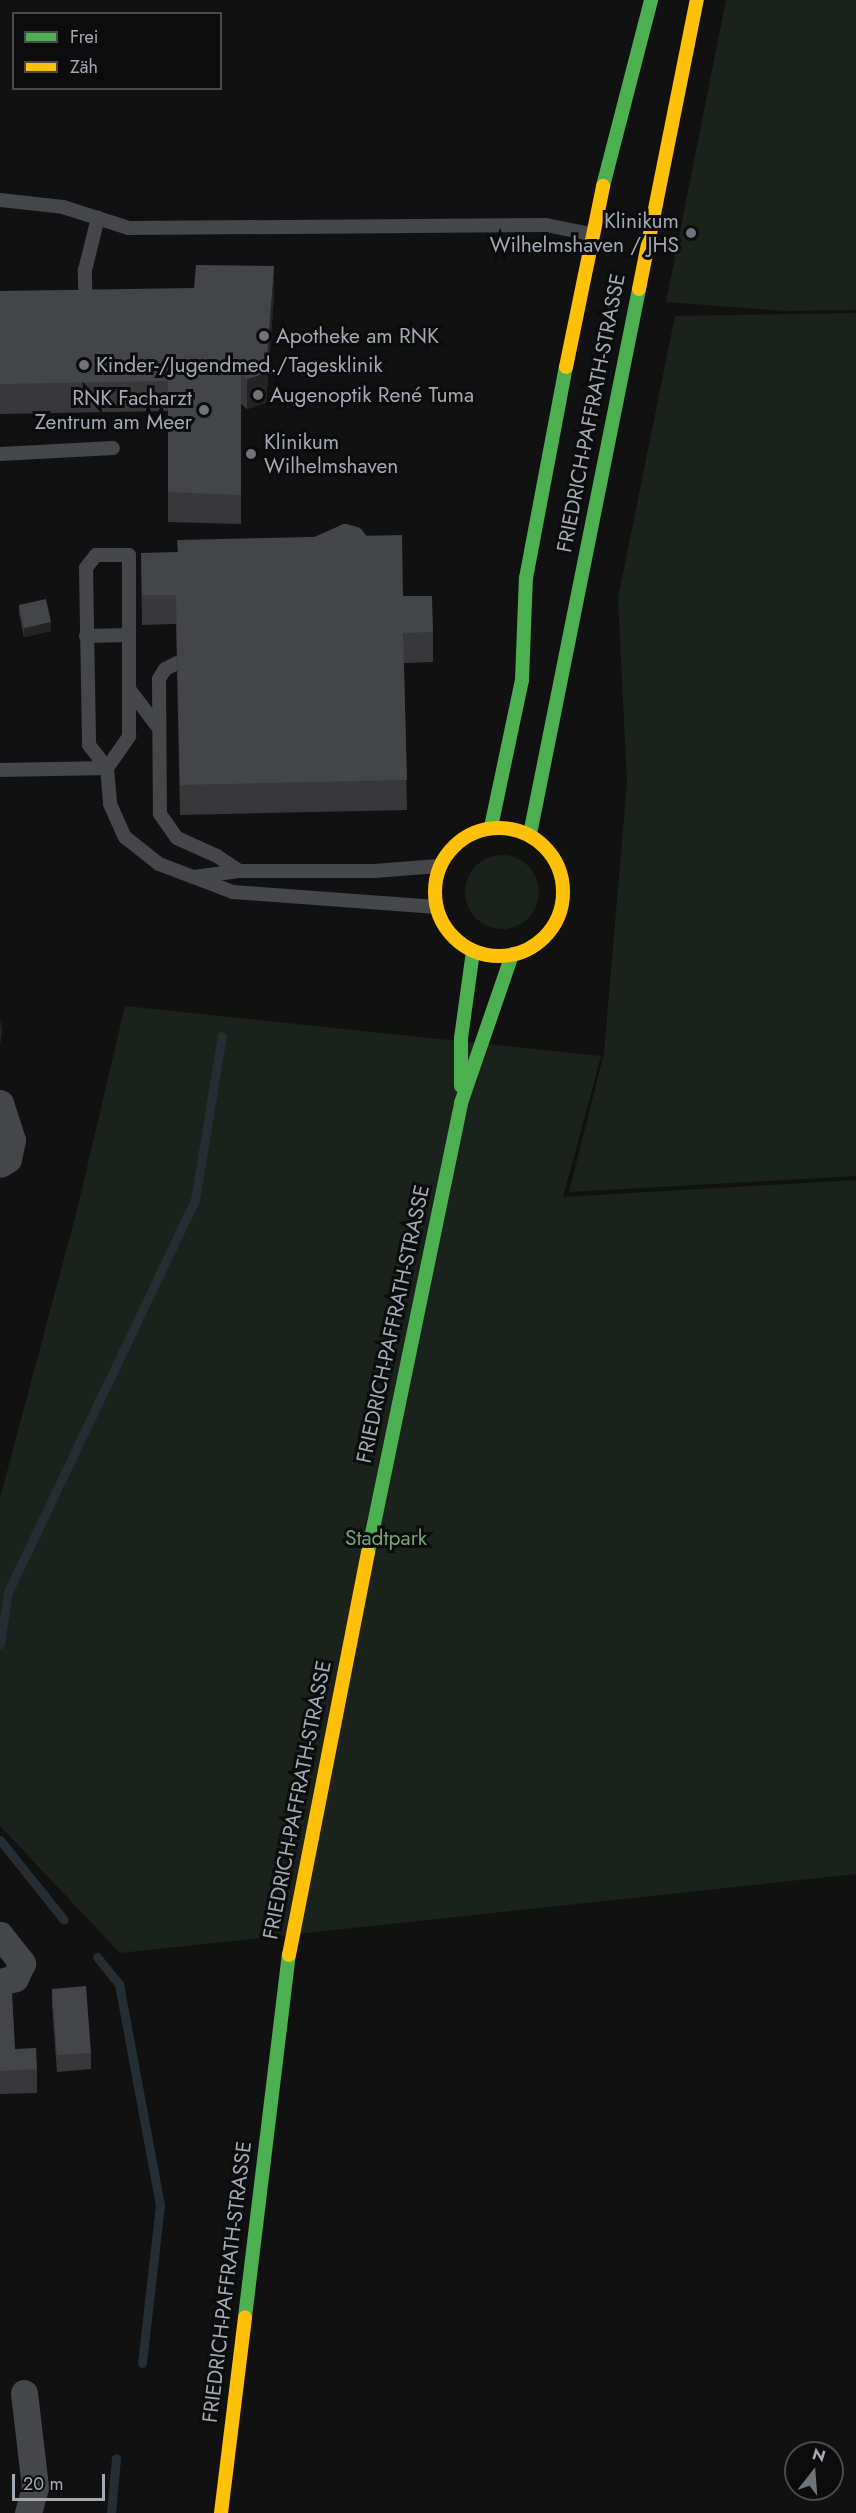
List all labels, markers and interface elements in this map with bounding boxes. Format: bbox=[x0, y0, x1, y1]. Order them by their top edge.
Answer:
legend bbox=[12, 12, 222, 90]
text: Frei bbox=[70, 24, 99, 50]
text: Zäh bbox=[70, 54, 98, 80]
place label: Klinikum Wilhelmshaven / JHS bbox=[490, 208, 679, 258]
marker: Klinikum Wilhelmshaven / JHS bbox=[684, 226, 698, 240]
street label: FRIEDRICH-PAFFRATH-STRASSE bbox=[552, 271, 630, 555]
place label: Apotheke am RNK bbox=[276, 323, 439, 349]
marker: Apotheke am RNK bbox=[257, 329, 271, 343]
place label: Kinder-/Jugendmed./Tagesklinik bbox=[96, 352, 383, 378]
marker: Kinder-/Jugendmed./Tagesklinik bbox=[77, 358, 91, 372]
place label: Augenoptik René Tuma bbox=[270, 382, 474, 408]
place label: RNK Facharzt Zentrum am Meer bbox=[35, 385, 192, 435]
marker: Augenoptik René Tuma bbox=[251, 388, 265, 402]
marker: RNK Facharzt Zentrum am Meer bbox=[197, 403, 211, 417]
place label: Klinikum Wilhelmshaven bbox=[264, 429, 398, 479]
marker: Klinikum Wilhelmshaven bbox=[242, 445, 260, 463]
street label: FRIEDRICH-PAFFRATH-STRASSE bbox=[351, 1183, 435, 1465]
park label: Stadtpark bbox=[345, 1525, 427, 1551]
street label: FRIEDRICH-PAFFRATH-STRASSE bbox=[258, 1658, 336, 1942]
street label: FRIEDRICH-PAFFRATH-STRASSE bbox=[197, 2140, 257, 2424]
north arrow bbox=[784, 2441, 844, 2501]
text: N bbox=[809, 2442, 828, 2468]
scale bar bbox=[15, 2462, 108, 2500]
text: 20 m bbox=[23, 2471, 63, 2497]

